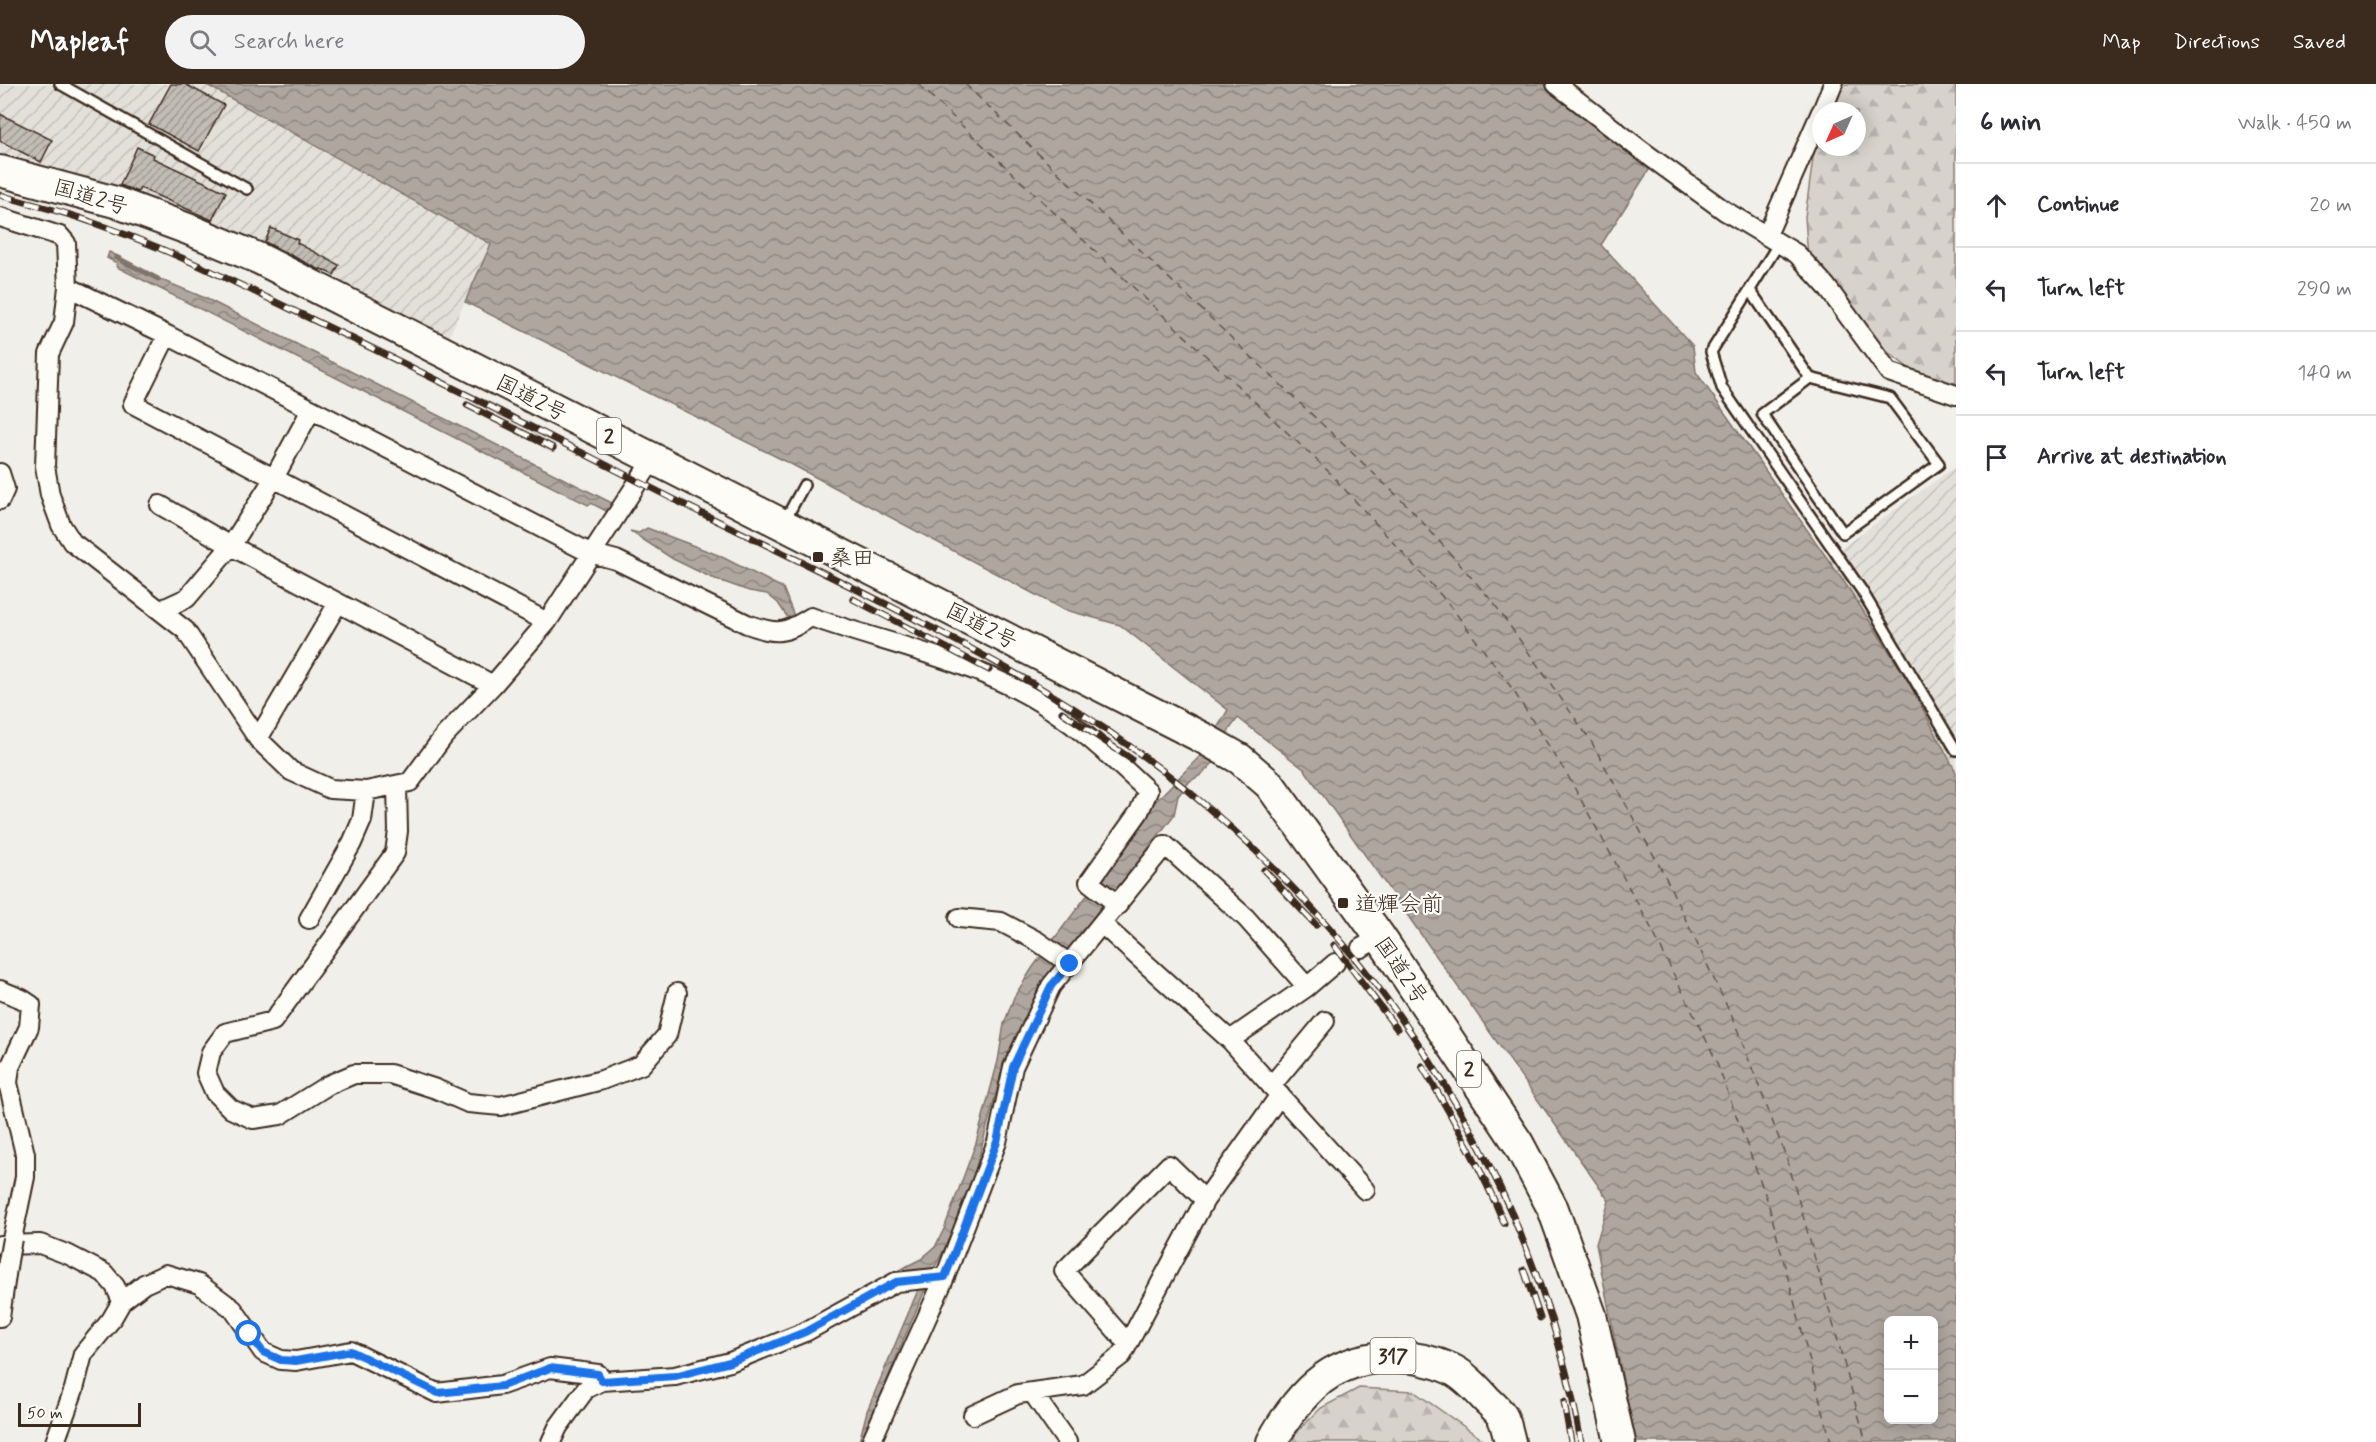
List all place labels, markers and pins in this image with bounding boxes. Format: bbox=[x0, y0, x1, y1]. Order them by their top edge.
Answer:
place label: 桑田 bbox=[830, 545, 874, 573]
marker: 桑田 bbox=[811, 550, 825, 564]
place label: 道輝会前 bbox=[1355, 891, 1443, 919]
marker: 道輝会前 bbox=[1336, 896, 1350, 910]

